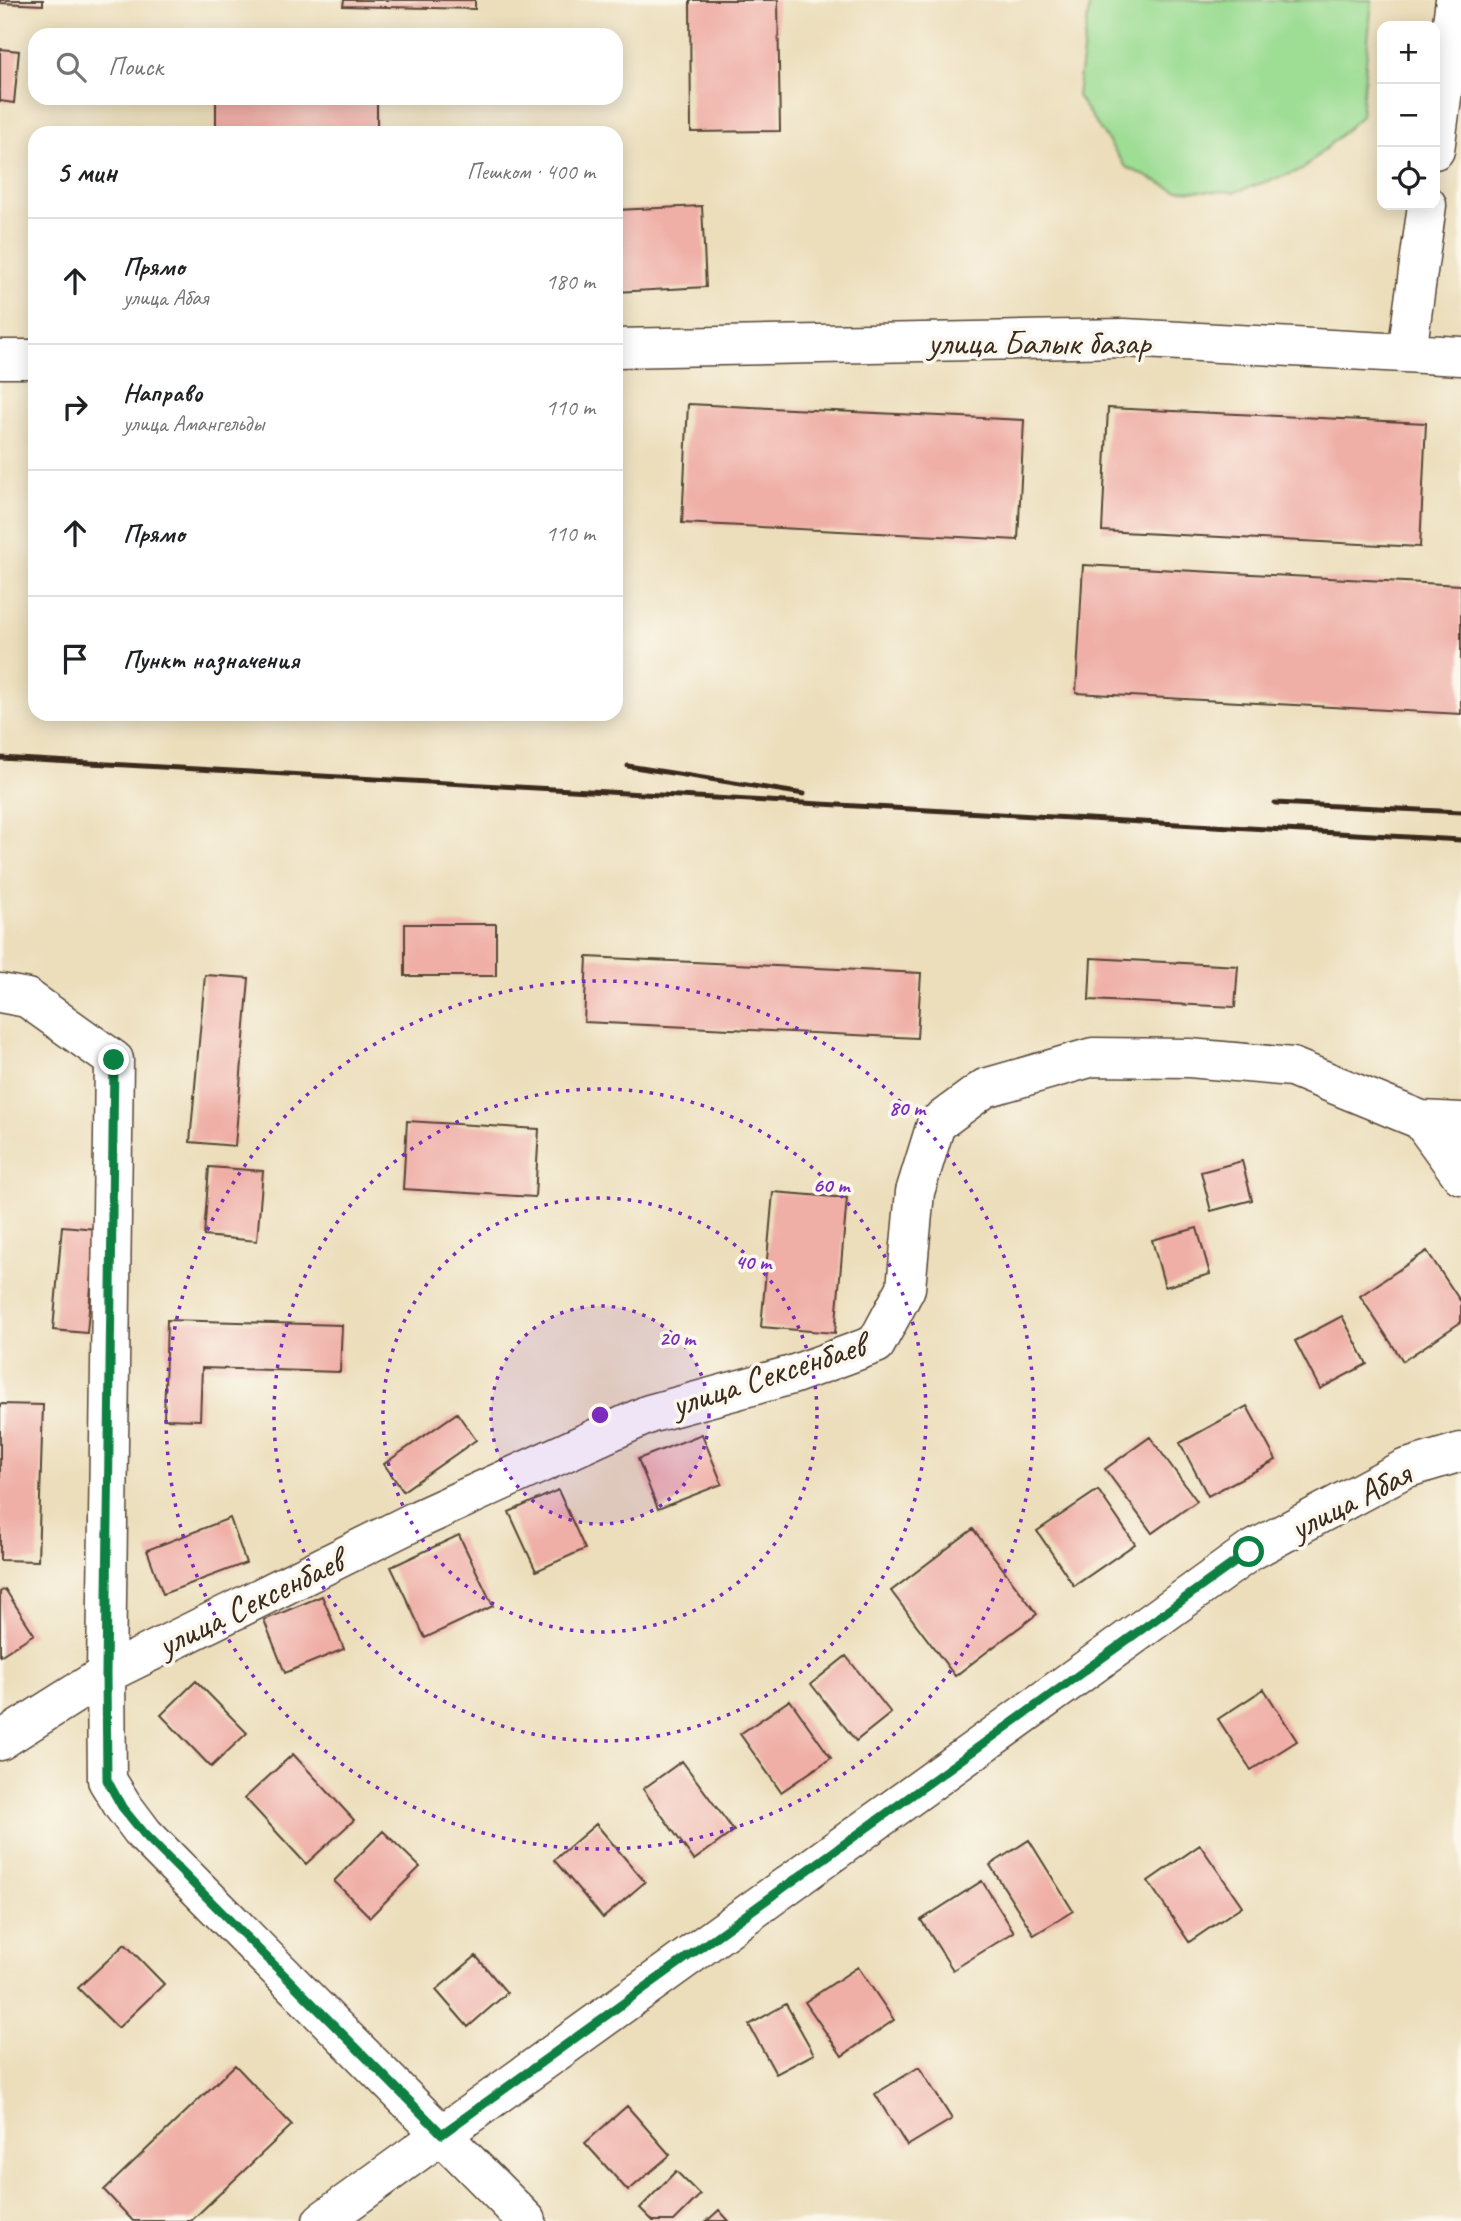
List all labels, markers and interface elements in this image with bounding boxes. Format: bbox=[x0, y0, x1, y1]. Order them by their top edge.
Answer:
map controls bbox=[1377, 21, 1440, 210]
button: + bbox=[1377, 21, 1440, 84]
search box bbox=[28, 28, 623, 105]
icon: search bbox=[52, 48, 90, 86]
text: Поиск bbox=[108, 50, 163, 83]
button: − bbox=[1377, 84, 1440, 147]
button: locate bbox=[1377, 147, 1440, 210]
text: 5 мин bbox=[56, 153, 117, 191]
text: Пешком · 400 m bbox=[467, 157, 595, 186]
text: Прямо bbox=[123, 250, 185, 283]
icon: ahead bbox=[56, 262, 94, 300]
text: 180 m bbox=[546, 267, 595, 296]
text: улица Абая bbox=[123, 283, 208, 312]
street label: улица Балык базар bbox=[926, 320, 1152, 365]
text: Направо bbox=[123, 376, 202, 409]
icon: right bbox=[56, 388, 94, 426]
text: 110 m bbox=[546, 393, 595, 422]
text: улица Амангельды bbox=[123, 409, 264, 438]
icon: ahead bbox=[56, 514, 94, 552]
text: Прямо bbox=[123, 517, 185, 550]
text: 110 m bbox=[546, 519, 595, 548]
icon: arrive bbox=[56, 640, 94, 678]
text: Пункт назначения bbox=[123, 643, 299, 676]
route end bbox=[98, 1044, 129, 1075]
text: 80 m bbox=[889, 1095, 927, 1121]
text: 60 m bbox=[813, 1172, 851, 1198]
text: 40 m bbox=[735, 1249, 773, 1275]
street label: улица Сексенбаев bbox=[664, 1320, 879, 1428]
text: 20 m bbox=[659, 1325, 697, 1351]
centre of rings bbox=[588, 1403, 612, 1427]
street label: улица Абая bbox=[1280, 1451, 1420, 1551]
street label: улица Сексенбаев bbox=[148, 1535, 358, 1668]
route start bbox=[1233, 1536, 1264, 1567]

